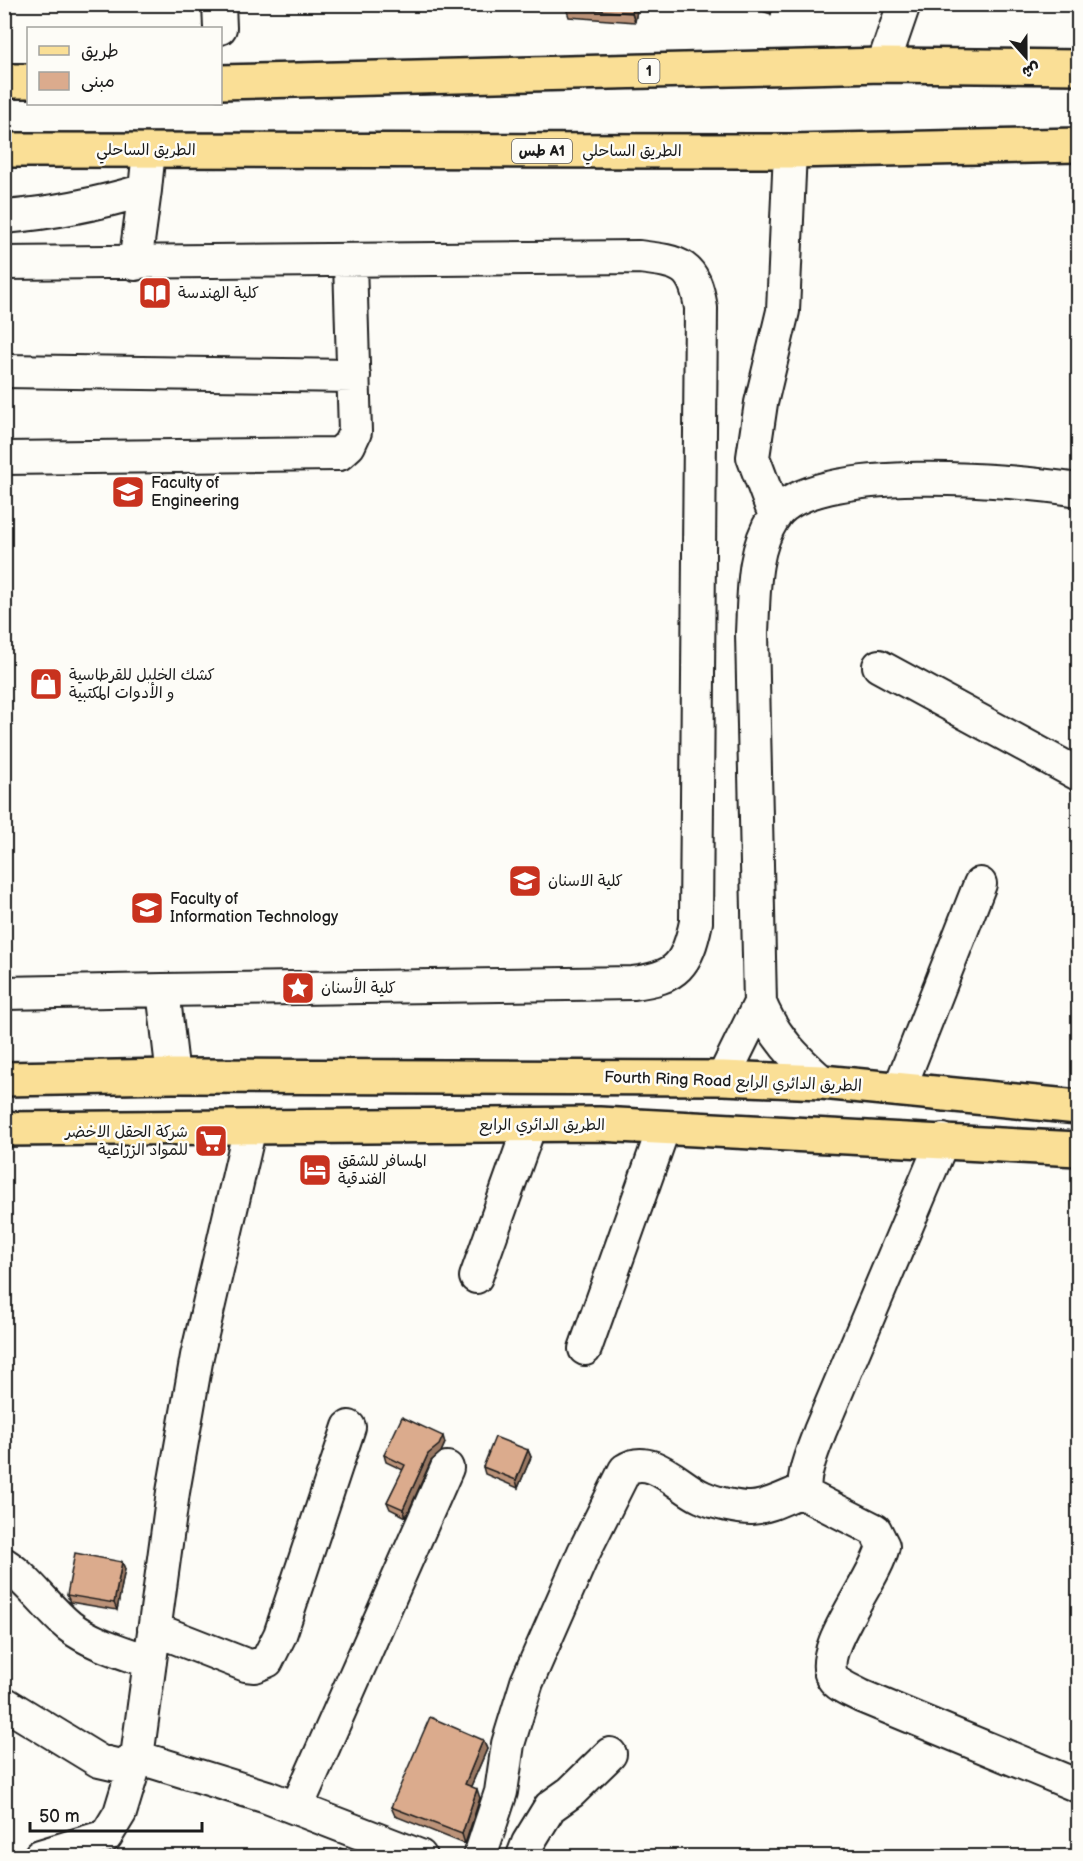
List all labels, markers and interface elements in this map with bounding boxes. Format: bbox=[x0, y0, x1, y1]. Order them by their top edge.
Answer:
legend bbox=[27, 27, 222, 105]
north arrow bbox=[996, 27, 1056, 87]
text: طريق bbox=[81, 41, 119, 62]
text: ش bbox=[1019, 58, 1042, 82]
road number: 1 bbox=[638, 59, 660, 83]
text: مبنى bbox=[81, 71, 115, 92]
road number: طس A1 bbox=[512, 139, 572, 163]
street label: الطريق الساحلي bbox=[96, 141, 196, 164]
street label: الطريق الساحلي bbox=[582, 142, 682, 165]
library icon: كلية الهندسة bbox=[137, 275, 173, 311]
place label: كلية الهندسة bbox=[178, 284, 259, 303]
school or university icon: Faculty of Engineering bbox=[110, 474, 146, 510]
place label: Faculty of Engineering bbox=[151, 474, 239, 511]
shop icon: كشك الخليل للقرطاسية و الأدوات المكتبية bbox=[28, 666, 64, 702]
place label: كشك الخليل للقرطاسية و الأدوات المكتبية bbox=[69, 666, 215, 703]
school or university icon: كلية الاسنان bbox=[507, 863, 543, 899]
place label: كلية الاسنان bbox=[548, 872, 623, 891]
school or university icon: Faculty of Information Technology bbox=[129, 890, 165, 926]
place label: Faculty of Information Technology bbox=[170, 890, 339, 927]
place icon: كلية الأسنان bbox=[280, 970, 316, 1006]
place label: كلية الأسنان bbox=[321, 977, 396, 998]
street label: Fourth Ring Road الطريق الدائري الرابع bbox=[604, 1068, 862, 1097]
street label: الطريق الدائري الرابع bbox=[479, 1116, 605, 1136]
place label: شركة الحقل الاخضر للمواد الزراعية bbox=[63, 1123, 188, 1160]
supermarket icon: شركة الحقل الاخضر للمواد الزراعية bbox=[193, 1123, 229, 1159]
hotel icon: المسافر للشقق الفندقية bbox=[297, 1152, 333, 1188]
place label: المسافر للشقق الفندقية bbox=[338, 1152, 427, 1189]
scale bar bbox=[30, 1795, 202, 1833]
text: 50 m bbox=[39, 1806, 80, 1827]

